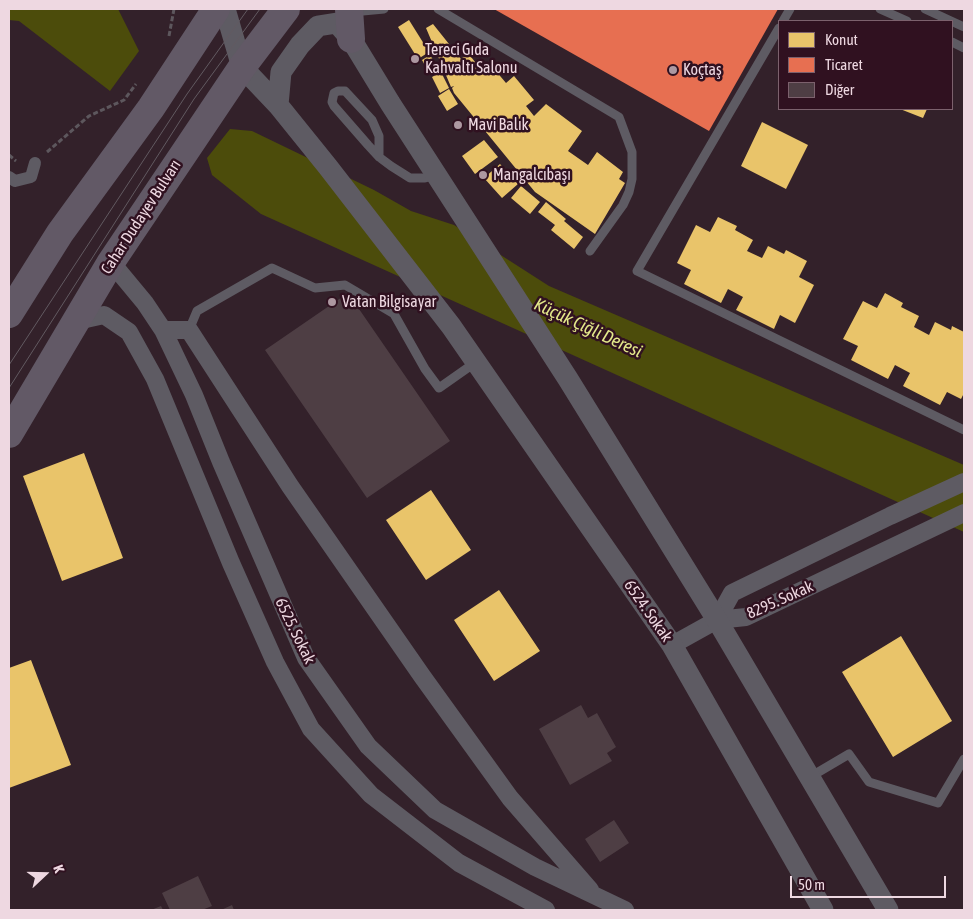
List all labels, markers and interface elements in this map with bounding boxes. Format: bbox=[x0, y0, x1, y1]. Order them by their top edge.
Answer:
legend bbox=[778, 20, 953, 110]
text: Konut bbox=[825, 31, 858, 48]
place label: Tereci Gıda Kahvaltı Salonu bbox=[425, 40, 518, 78]
marker: Tereci Gıda Kahvaltı Salonu bbox=[409, 53, 421, 65]
text: Ticaret bbox=[825, 56, 863, 73]
place label: Koçtaş bbox=[683, 60, 722, 80]
marker: Koçtaş bbox=[667, 64, 679, 76]
text: Diğer bbox=[825, 81, 854, 98]
place label: Mavi Balık bbox=[468, 115, 529, 135]
marker: Mavi Balık bbox=[452, 119, 464, 131]
street label: Cahar Dudayev Bulvarı bbox=[97, 156, 185, 278]
place label: Mangalcıbaşı bbox=[493, 165, 571, 185]
marker: Mangalcıbaşı bbox=[477, 169, 489, 181]
place label: Vatan Bilgisayar bbox=[342, 292, 436, 312]
water label: Küçük Çiğli Deresi bbox=[530, 294, 646, 362]
marker: Vatan Bilgisayar bbox=[326, 296, 338, 308]
street label: 6524. Sokak bbox=[620, 576, 676, 646]
street label: 8295. Sokak bbox=[744, 577, 816, 623]
street label: 6525. Sokak bbox=[271, 595, 319, 667]
north arrow bbox=[20, 849, 70, 899]
text: K bbox=[50, 863, 68, 875]
scale bar bbox=[793, 866, 949, 898]
text: 50 m bbox=[798, 876, 825, 893]

